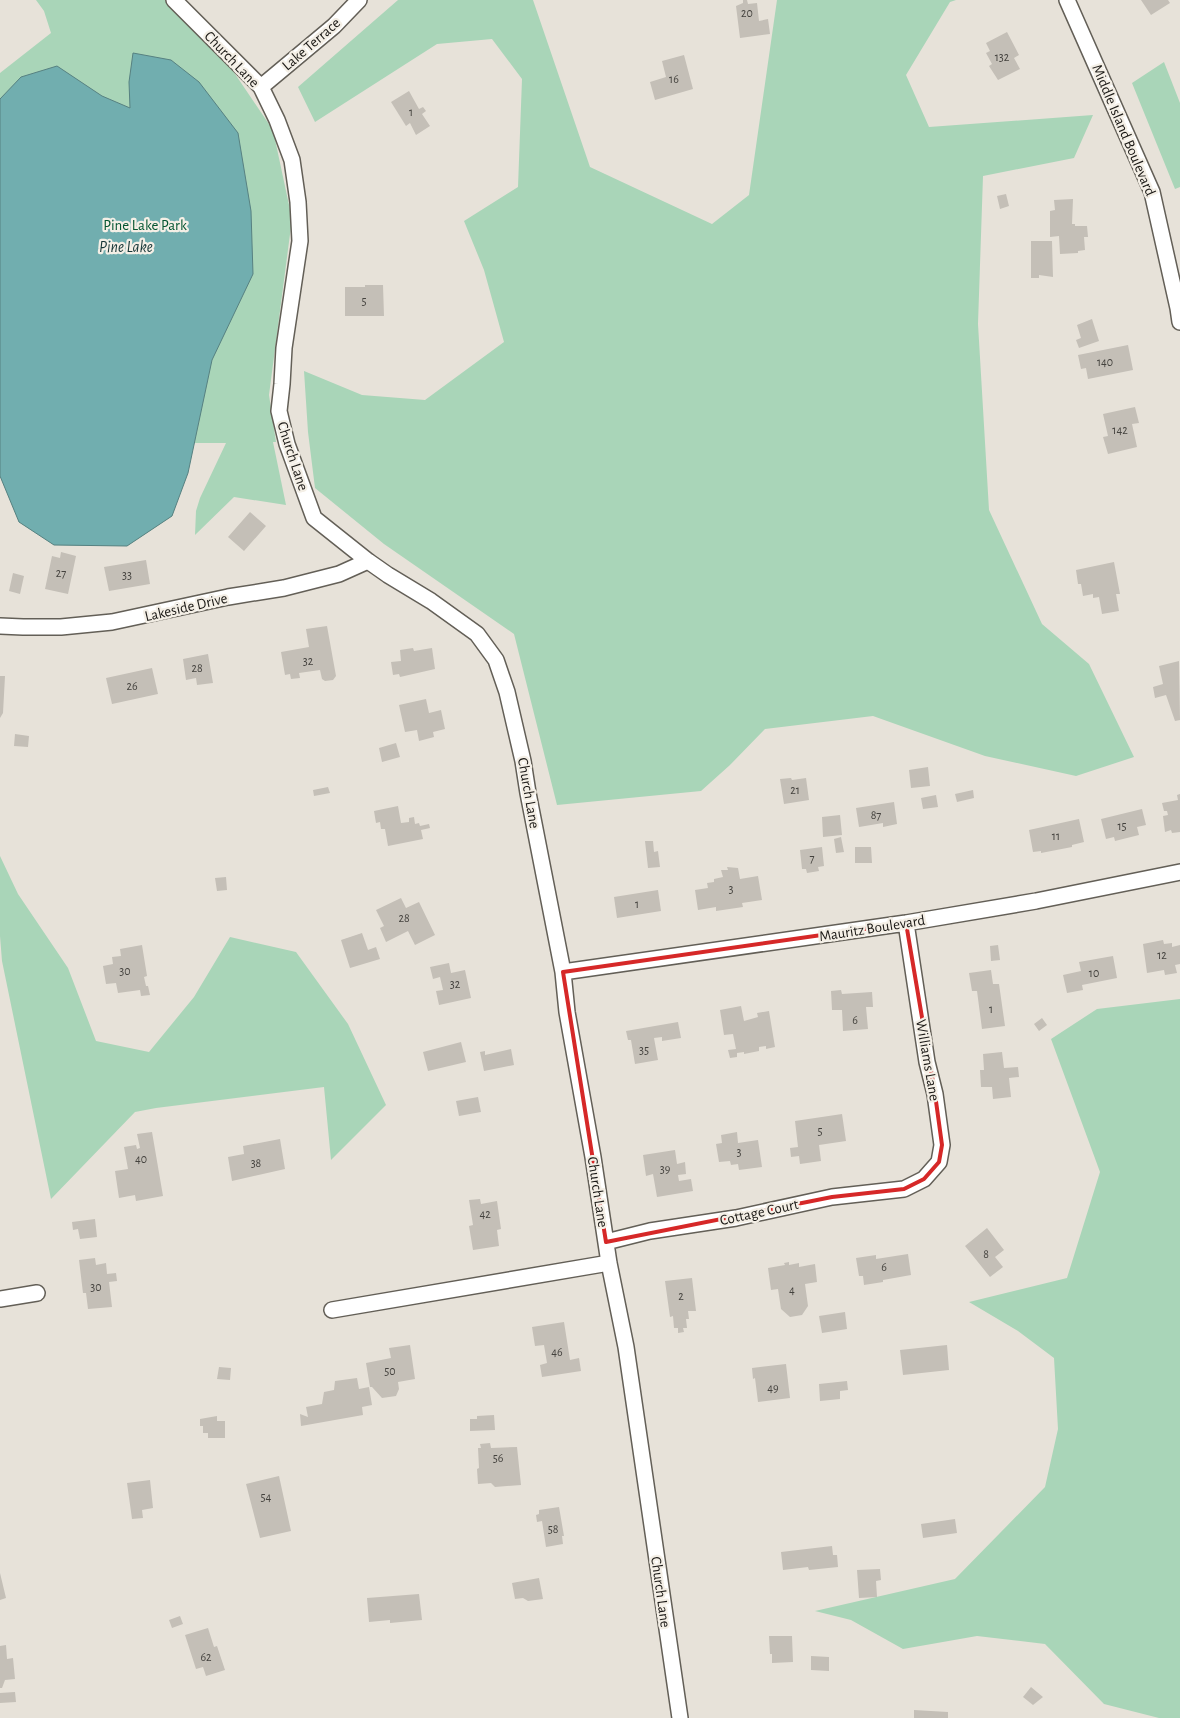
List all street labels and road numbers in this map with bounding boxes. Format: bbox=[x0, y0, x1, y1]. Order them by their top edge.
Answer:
street label: Lake Terrace bbox=[279, 15, 343, 74]
street label: Church Lane bbox=[201, 28, 262, 90]
street label: Middle Island Boulevard bbox=[1089, 62, 1158, 198]
street label: Church Lane bbox=[274, 420, 311, 493]
street label: Lakeside Drive bbox=[143, 591, 229, 624]
street label: Church Lane bbox=[515, 757, 542, 830]
street label: Mauritz Boulevard bbox=[818, 913, 926, 944]
street label: Williams Lane bbox=[913, 1018, 942, 1102]
street label: Church Lane bbox=[584, 1156, 611, 1229]
street label: Cottage Court bbox=[718, 1197, 800, 1228]
street label: Church Lane bbox=[648, 1556, 673, 1629]

